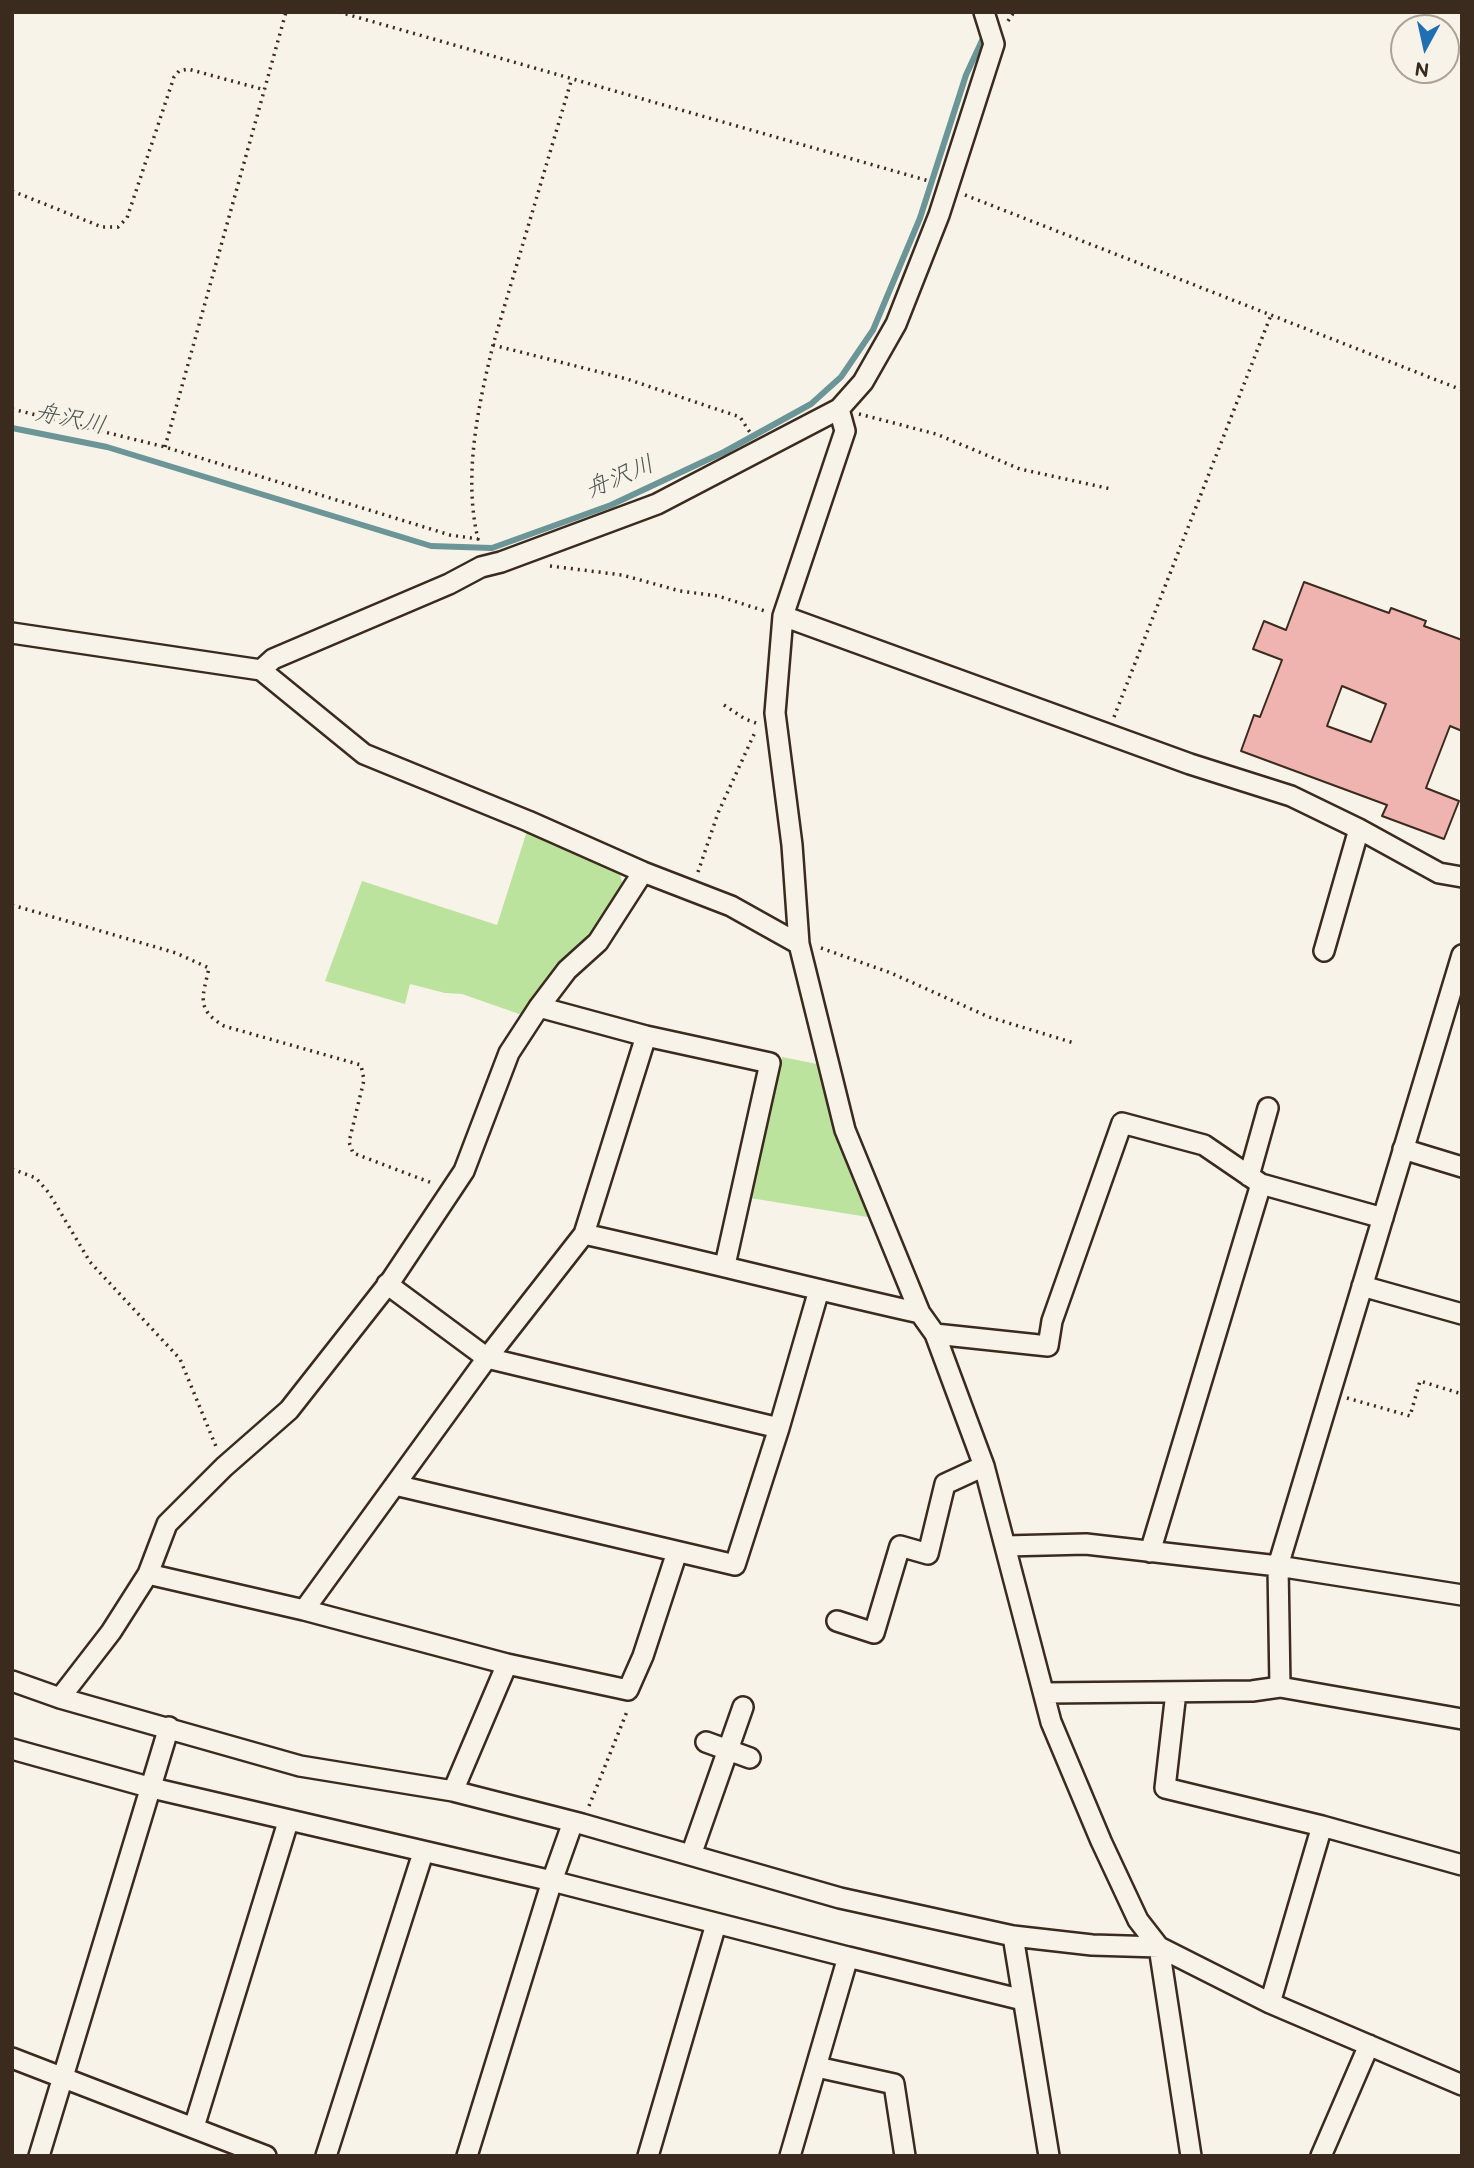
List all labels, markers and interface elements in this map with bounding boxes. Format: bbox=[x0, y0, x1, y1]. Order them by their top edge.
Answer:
north arrow bbox=[1390, 14, 1460, 84]
text: N bbox=[1414, 56, 1431, 81]
water label: 舟沢川 bbox=[32, 398, 108, 442]
water label: 舟沢川 bbox=[581, 451, 659, 505]

